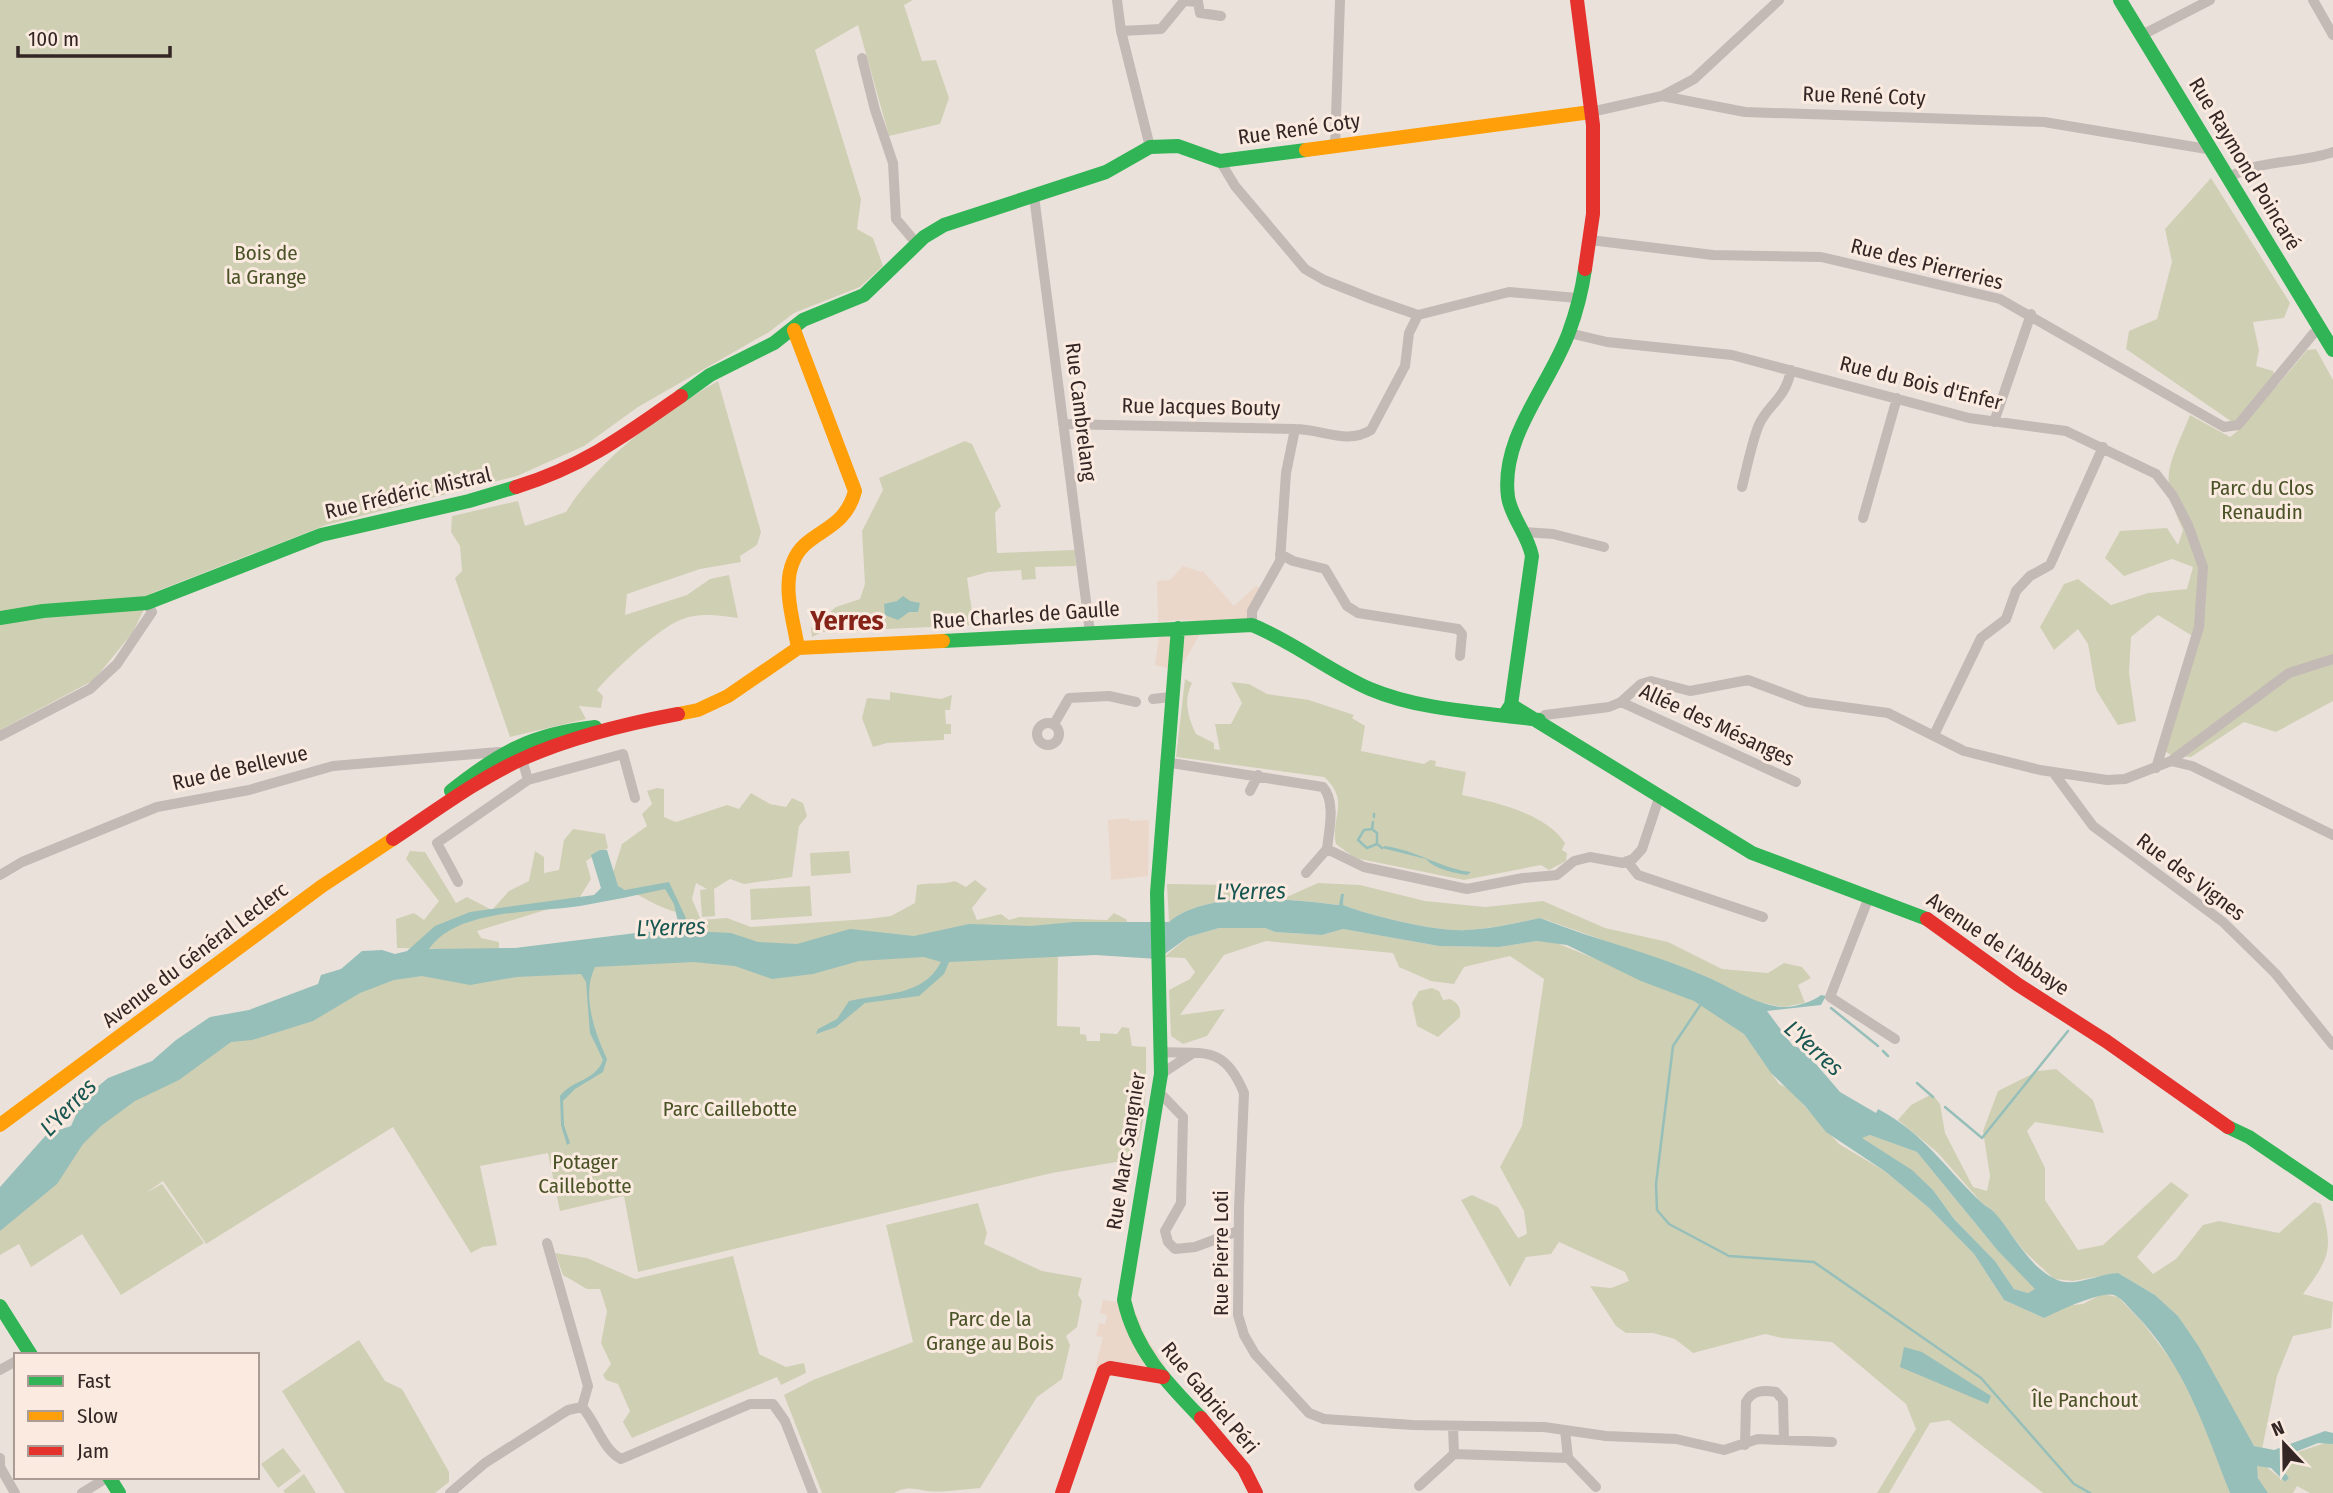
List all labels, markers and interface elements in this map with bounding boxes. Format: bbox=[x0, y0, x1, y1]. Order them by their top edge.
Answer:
scale bar bbox=[18, 14, 170, 58]
text: 100 m bbox=[28, 26, 79, 52]
street label: Rue Raymond Poincaré bbox=[2183, 73, 2307, 255]
street label: Rue René Coty bbox=[1802, 81, 1927, 111]
street label: Rue René Coty bbox=[1236, 107, 1362, 150]
street label: Rue des Pierreries bbox=[1848, 232, 2006, 296]
park label: Bois de la Grange bbox=[226, 240, 306, 290]
street label: Rue Cambrelang bbox=[1060, 341, 1102, 483]
street label: Rue du Bois d'Enfer bbox=[1837, 350, 2006, 416]
street label: Rue Jacques Bouty bbox=[1122, 393, 1281, 421]
street label: Rue Frédéric Mistral bbox=[322, 461, 494, 525]
park label: Parc du Clos Renaudin bbox=[2210, 475, 2314, 525]
street label: Rue Charles de Gaulle bbox=[931, 595, 1121, 635]
district label: Yerres bbox=[809, 604, 884, 637]
street label: Allée des Mésanges bbox=[1636, 678, 1798, 772]
street label: Rue de Bellevue bbox=[170, 740, 310, 796]
street label: Rue des Vignes bbox=[2131, 828, 2251, 926]
water label: L'Yerres bbox=[1216, 876, 1286, 906]
street label: Avenue du Général Leclerc bbox=[97, 877, 293, 1033]
street label: Avenue de l'Abbaye bbox=[1922, 887, 2074, 1001]
water label: L'Yerres bbox=[636, 912, 706, 942]
water label: L'Yerres bbox=[1779, 1014, 1849, 1082]
street label: Rue Marc Sangnier bbox=[1101, 1070, 1151, 1232]
water label: L'Yerres bbox=[34, 1072, 102, 1142]
park label: Parc Caillebotte bbox=[663, 1096, 797, 1122]
park label: Potager Caillebotte bbox=[538, 1149, 632, 1199]
street label: Rue Pierre Loti bbox=[1208, 1190, 1234, 1316]
park label: Parc de la Grange au Bois bbox=[926, 1306, 1054, 1356]
street label: Rue Gabriel Péri bbox=[1156, 1337, 1264, 1459]
legend bbox=[14, 1353, 259, 1479]
text: Fast bbox=[77, 1368, 111, 1394]
park label: Île Panchout bbox=[2031, 1387, 2138, 1413]
text: Slow bbox=[77, 1403, 118, 1429]
north arrow bbox=[2249, 1409, 2319, 1479]
text: N bbox=[2268, 1416, 2287, 1441]
text: Jam bbox=[77, 1438, 109, 1464]

